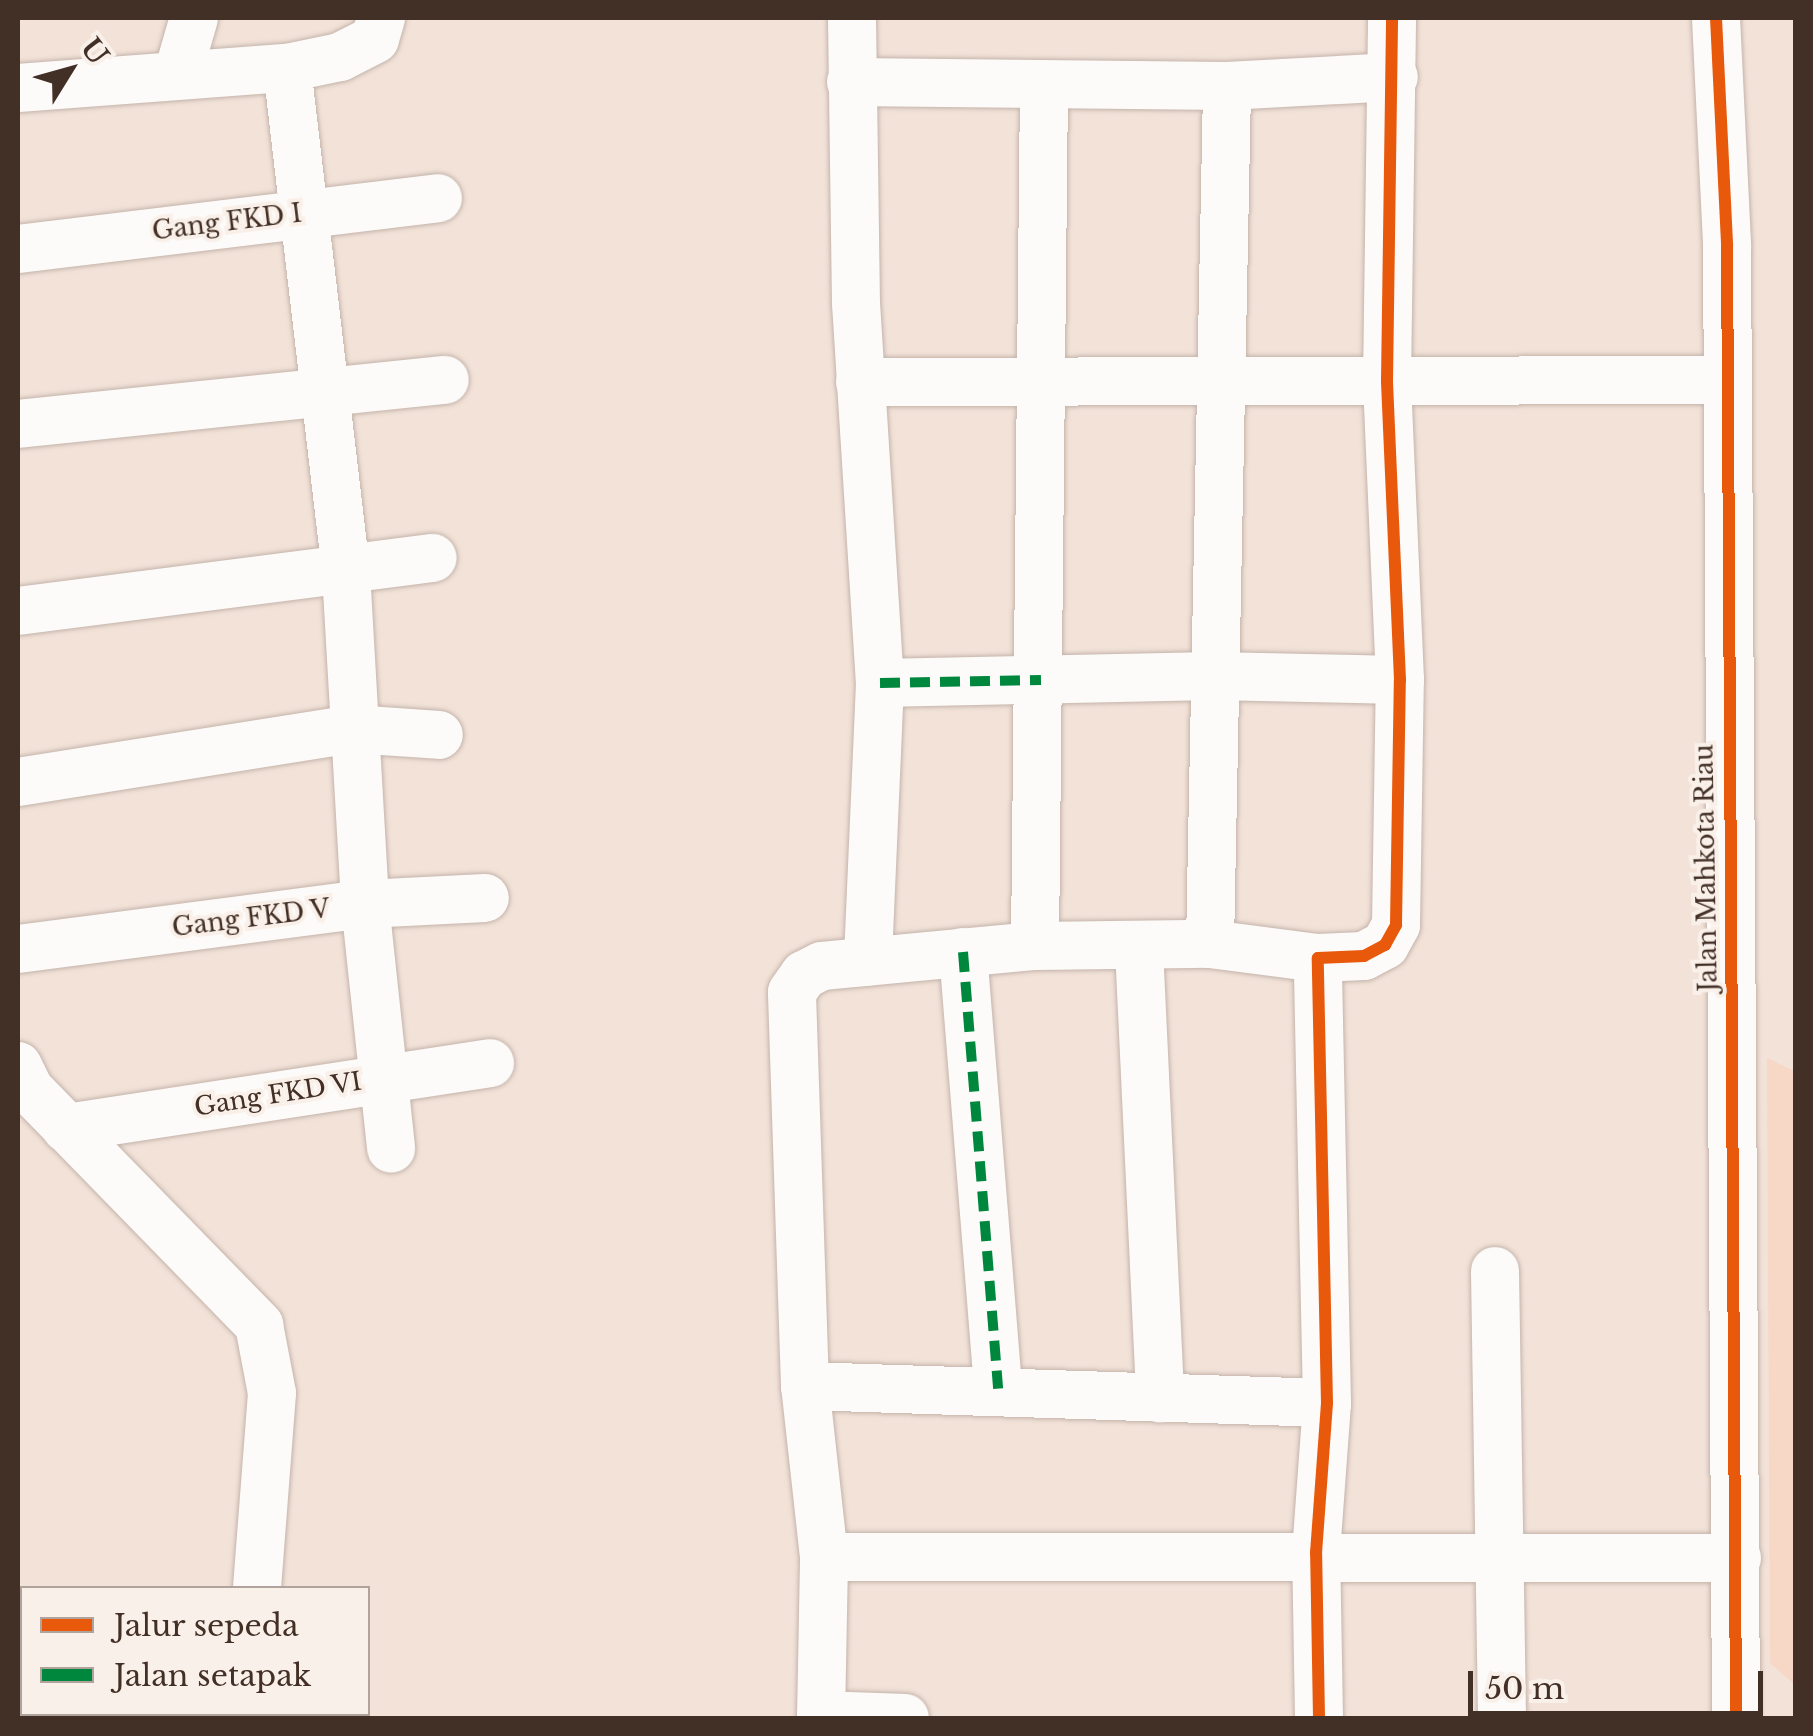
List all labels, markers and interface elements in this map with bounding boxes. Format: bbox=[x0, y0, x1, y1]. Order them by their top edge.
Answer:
north arrow bbox=[20, 20, 120, 120]
text: U bbox=[73, 31, 116, 72]
street label: Gang FKD I bbox=[150, 199, 304, 247]
street label: Jalan Mahkota Riau bbox=[1690, 744, 1724, 992]
street label: Gang FKD V bbox=[170, 894, 332, 944]
street label: Gang FKD VI bbox=[191, 1067, 365, 1123]
legend bbox=[20, 1586, 370, 1716]
text: Jalur sepeda bbox=[114, 1607, 299, 1644]
scale bar bbox=[1473, 1651, 1768, 1713]
text: Jalan setapak bbox=[114, 1657, 311, 1694]
text: 50 m bbox=[1485, 1670, 1564, 1707]

